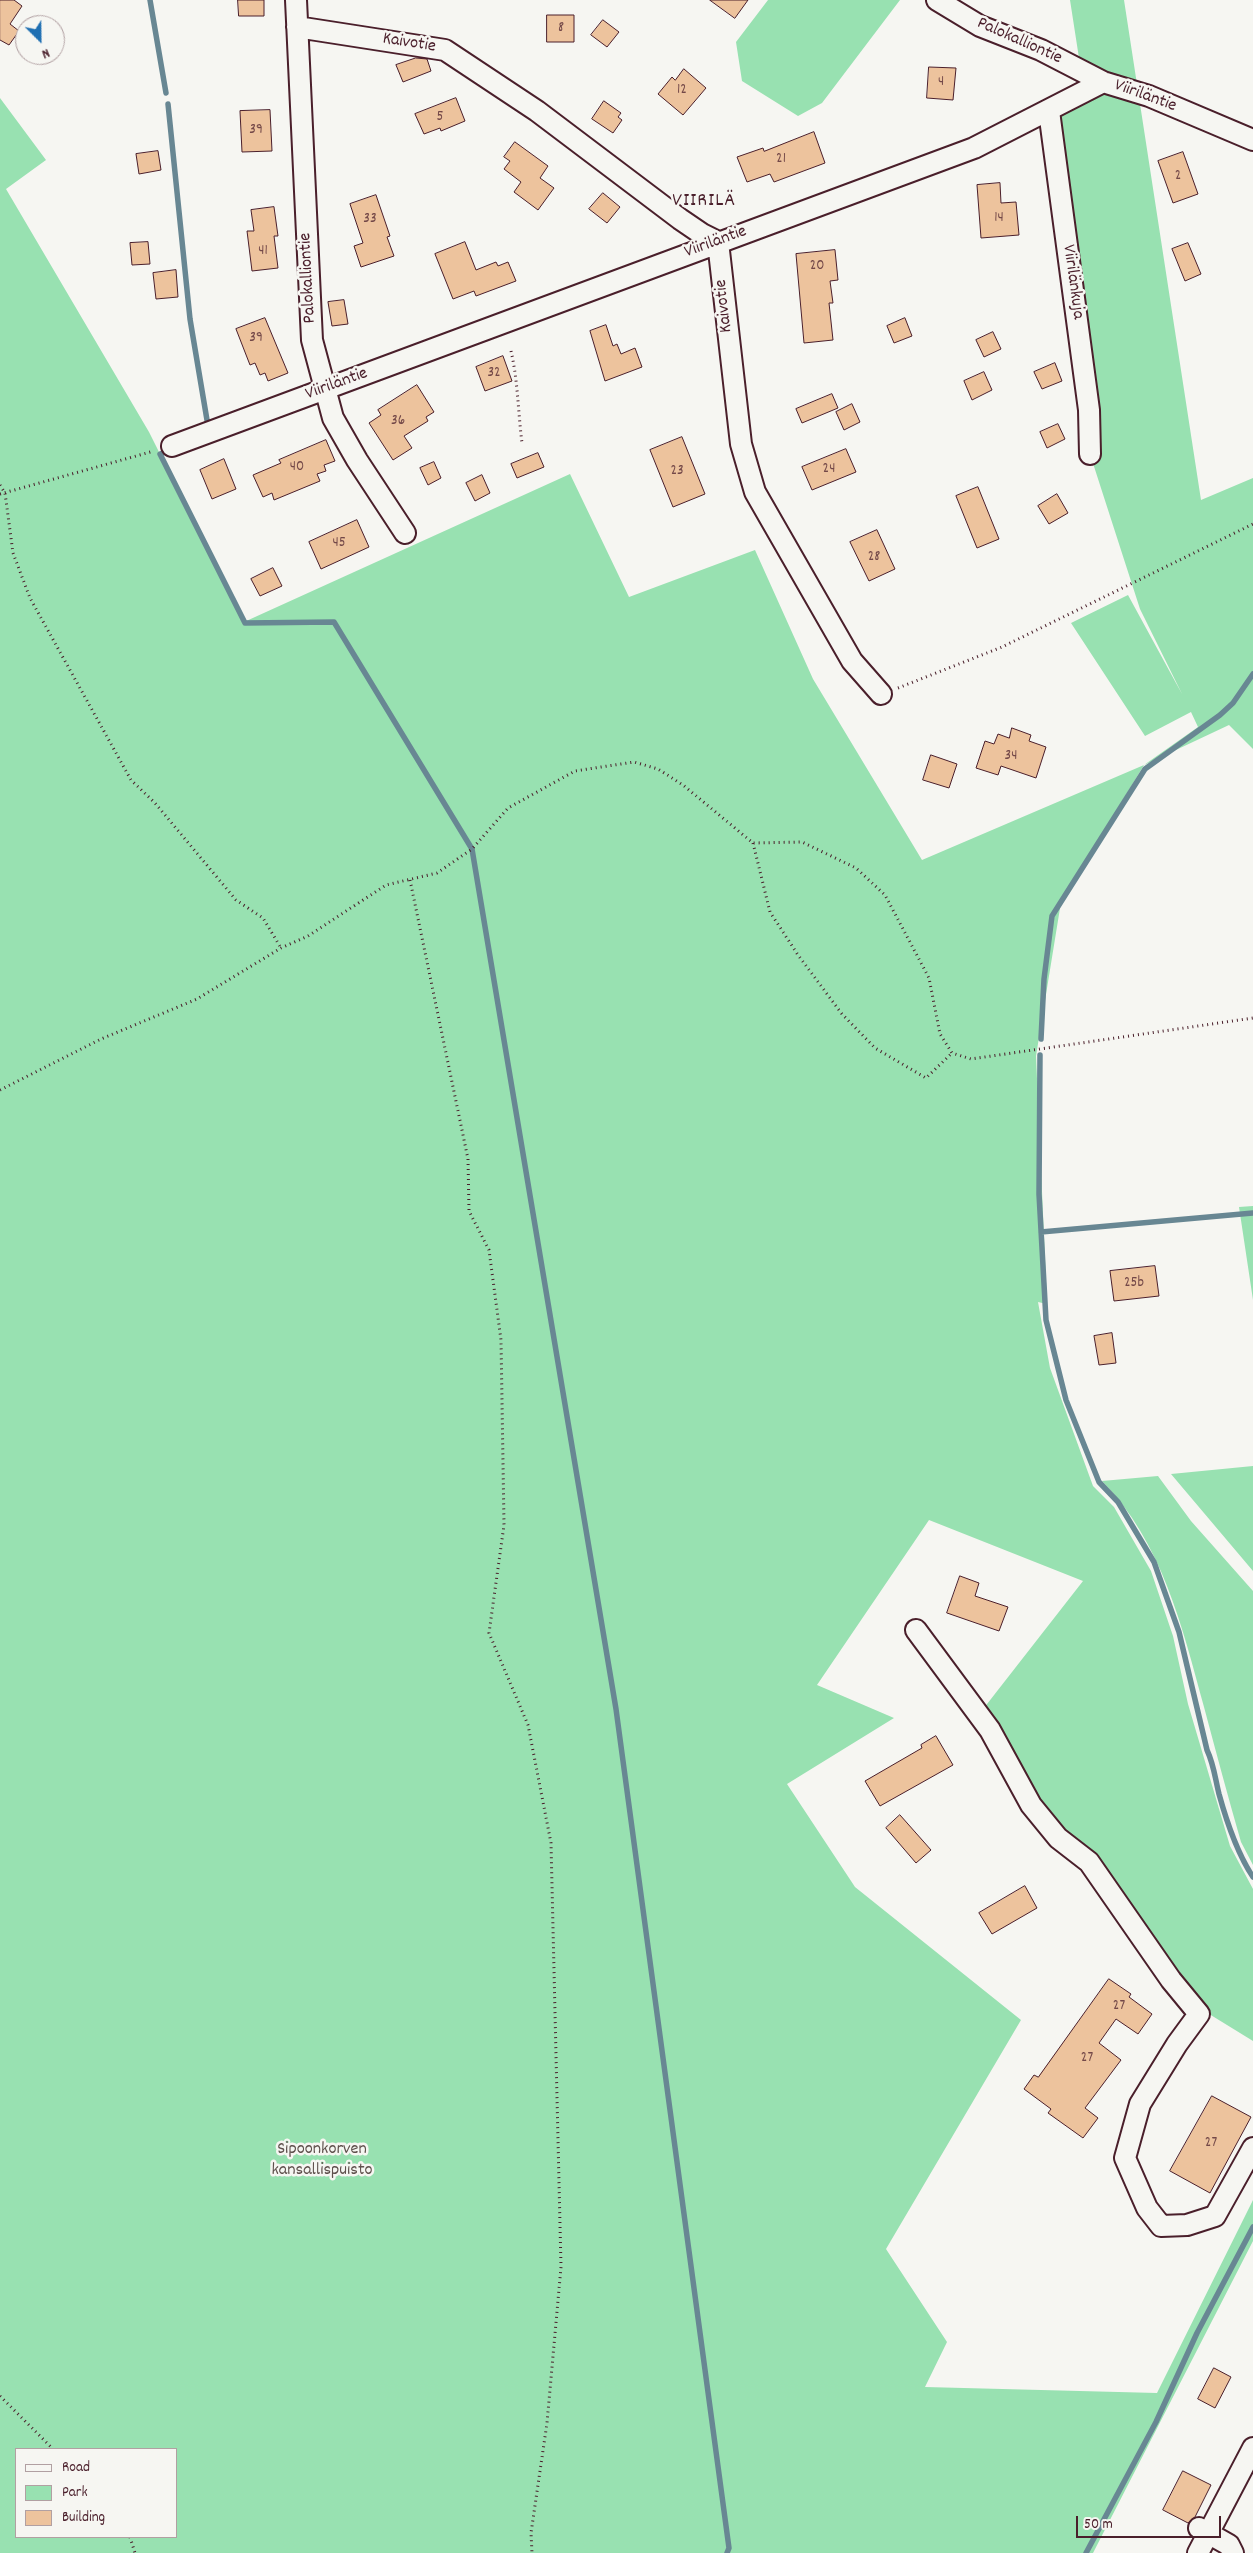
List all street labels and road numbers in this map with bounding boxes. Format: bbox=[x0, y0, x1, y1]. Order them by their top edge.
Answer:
street label: Palokalliontie bbox=[973, 14, 1065, 70]
street label: Kaivotie bbox=[381, 29, 437, 59]
street label: Viiriläntie bbox=[1111, 76, 1179, 118]
street label: Viiriläntie bbox=[682, 222, 750, 264]
street label: Palokalliontie bbox=[296, 232, 322, 324]
street label: Viirilänkuja bbox=[1056, 243, 1088, 321]
street label: Kaivotie bbox=[711, 278, 739, 334]
street label: Viiriläntie bbox=[303, 364, 371, 406]

